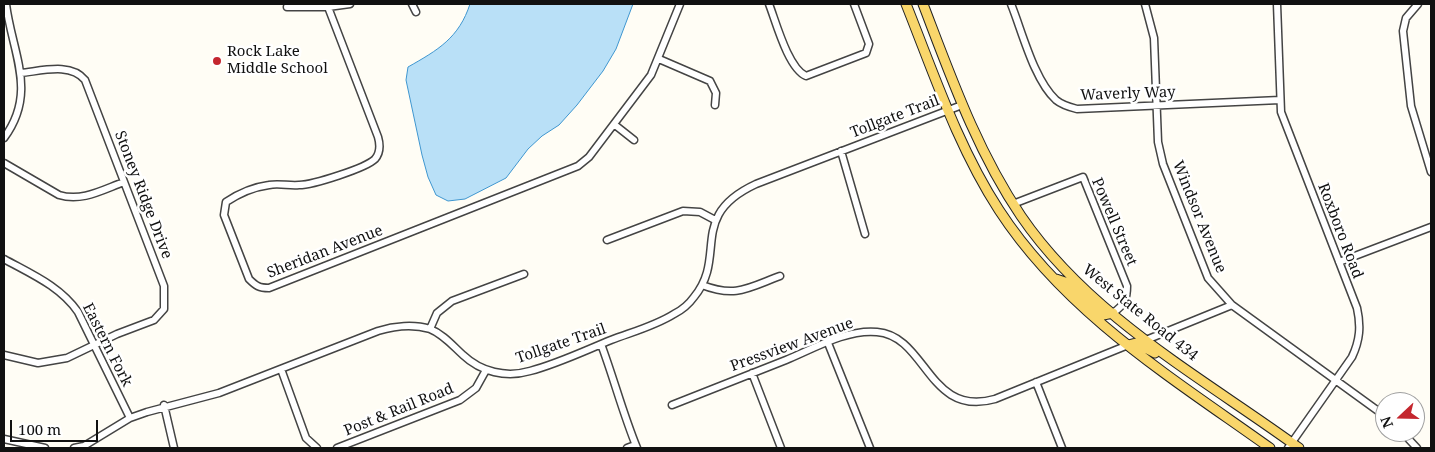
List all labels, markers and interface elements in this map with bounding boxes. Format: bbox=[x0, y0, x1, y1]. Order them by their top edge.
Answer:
place label: Rock Lake Middle School bbox=[227, 43, 328, 78]
marker: Rock Lake Middle School bbox=[211, 55, 223, 67]
street label: Waverly Way bbox=[1080, 83, 1176, 105]
street label: Tollgate Trail bbox=[848, 92, 942, 142]
street label: Stoney Ridge Drive bbox=[110, 129, 176, 261]
street label: Windsor Avenue bbox=[1168, 158, 1230, 276]
street label: Powell Street bbox=[1087, 175, 1141, 269]
street label: Roxboro Road bbox=[1314, 181, 1366, 281]
street label: Sheridan Avenue bbox=[265, 222, 385, 282]
street label: West State Road 434 bbox=[1079, 261, 1201, 365]
street label: Eastern Fork bbox=[78, 300, 136, 390]
street label: Pressview Avenue bbox=[728, 314, 856, 376]
street label: Tollgate Trail bbox=[514, 320, 608, 368]
street label: Post & Rail Road bbox=[342, 380, 456, 440]
north arrow bbox=[1375, 392, 1425, 442]
scale bar bbox=[12, 410, 100, 442]
text: N bbox=[1376, 414, 1397, 431]
text: 100 m bbox=[18, 419, 61, 439]

